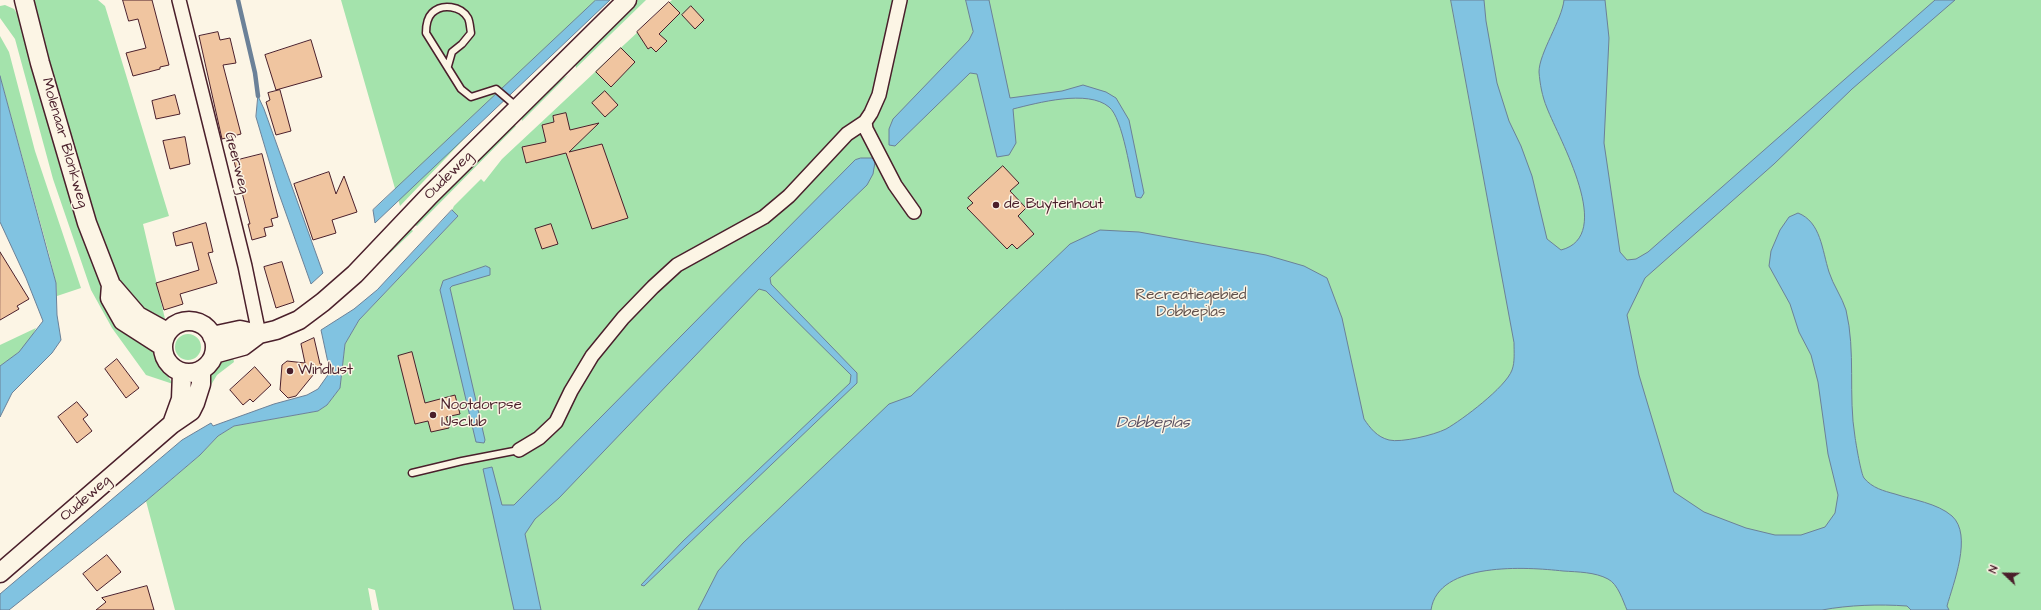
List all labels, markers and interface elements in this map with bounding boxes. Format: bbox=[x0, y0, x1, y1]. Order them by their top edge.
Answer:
street label: Molenaar Blonkweg bbox=[37, 76, 91, 210]
street label: Geerweg bbox=[220, 130, 252, 196]
street label: Oudeweg bbox=[421, 148, 477, 204]
place label: de Buytenhout bbox=[1004, 196, 1104, 214]
marker: de Buytenhout bbox=[991, 200, 1001, 210]
park label: Recreatiegebied Dobbeplas bbox=[1135, 287, 1247, 322]
place label: Windlust bbox=[298, 362, 353, 380]
marker: Windlust bbox=[285, 366, 295, 376]
place label: Nootdorpse IJsclub bbox=[441, 397, 522, 432]
marker: Nootdorpse IJsclub bbox=[428, 410, 438, 420]
water label: Dobbeplas bbox=[1116, 414, 1190, 434]
street label: Oudeweg bbox=[57, 472, 115, 526]
north arrow bbox=[1985, 554, 2025, 594]
text: N bbox=[1985, 563, 2002, 575]

